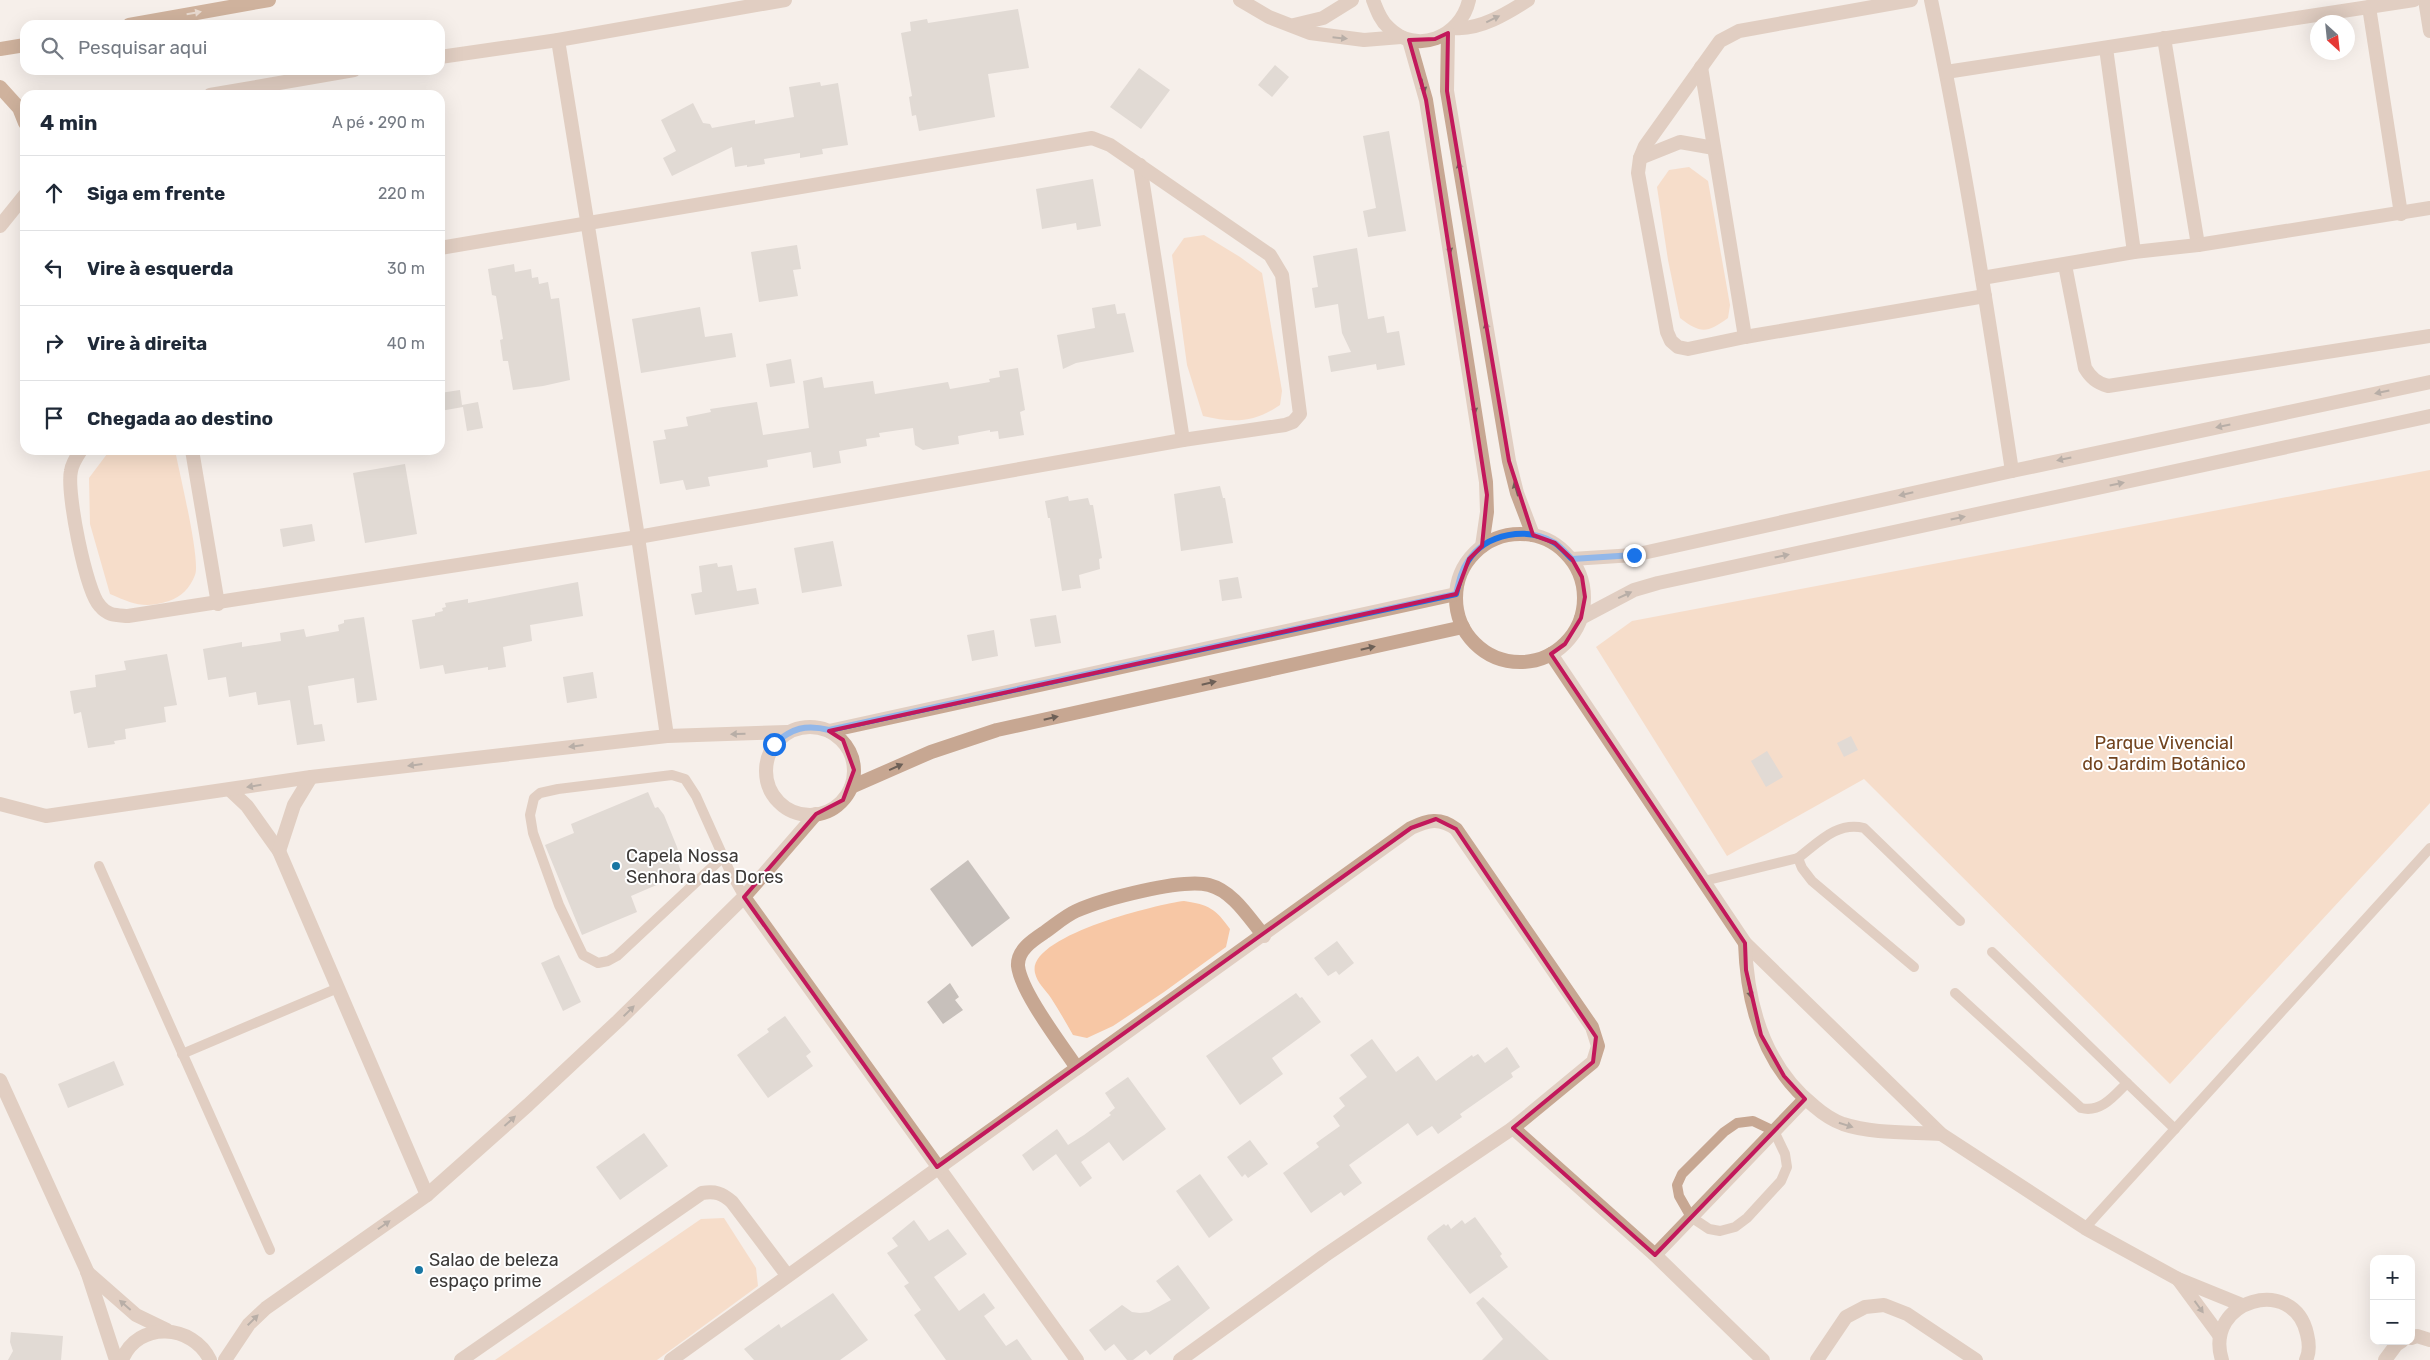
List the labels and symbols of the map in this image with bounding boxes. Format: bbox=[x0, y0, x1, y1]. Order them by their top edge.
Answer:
one-way arrow bbox=[186, 9, 202, 17]
one-way arrow bbox=[1486, 14, 1500, 22]
north arrow bbox=[2310, 15, 2355, 60]
one-way arrow bbox=[1333, 34, 1349, 42]
one-way arrow bbox=[1419, 79, 1427, 95]
one-way arrow bbox=[1456, 160, 1464, 176]
one-way arrow bbox=[1445, 239, 1453, 255]
one-way arrow bbox=[1482, 321, 1490, 337]
one-way arrow bbox=[2375, 388, 2390, 396]
one-way arrow bbox=[1470, 400, 1478, 416]
one-way arrow bbox=[2216, 422, 2231, 430]
one-way arrow bbox=[2056, 456, 2072, 464]
one-way arrow bbox=[2109, 480, 2124, 488]
one-way arrow bbox=[1512, 481, 1520, 496]
one-way arrow bbox=[1897, 491, 1913, 499]
one-way arrow bbox=[1950, 514, 1966, 522]
route end bbox=[1623, 544, 1646, 567]
one-way arrow bbox=[1775, 552, 1791, 560]
one-way arrow bbox=[1617, 591, 1632, 599]
one-way arrow bbox=[1360, 644, 1375, 652]
one-way arrow bbox=[1202, 679, 1217, 687]
one-way arrow bbox=[1043, 714, 1059, 722]
one-way arrow bbox=[730, 730, 746, 738]
park label: Parque Vivencial do Jardim Botânico bbox=[2082, 732, 2246, 775]
route start bbox=[763, 733, 786, 756]
one-way arrow bbox=[568, 742, 584, 750]
one-way arrow bbox=[407, 761, 423, 769]
one-way arrow bbox=[889, 763, 903, 771]
one-way arrow bbox=[246, 783, 262, 791]
place label: Capela Nossa Senhora das Dores bbox=[626, 845, 783, 888]
marker: Capela Nossa Senhora das Dores bbox=[610, 860, 622, 872]
one-way arrow bbox=[1746, 984, 1754, 999]
one-way arrow bbox=[622, 1005, 634, 1017]
one-way arrow bbox=[503, 1116, 516, 1127]
one-way arrow bbox=[1838, 1121, 1853, 1129]
one-way arrow bbox=[378, 1220, 391, 1230]
place label: Salao de beleza espaço prime bbox=[429, 1249, 559, 1292]
marker: Salao de beleza espaço prime bbox=[413, 1264, 425, 1276]
one-way arrow bbox=[119, 1300, 132, 1311]
one-way arrow bbox=[2194, 1300, 2204, 1314]
one-way arrow bbox=[247, 1314, 259, 1326]

